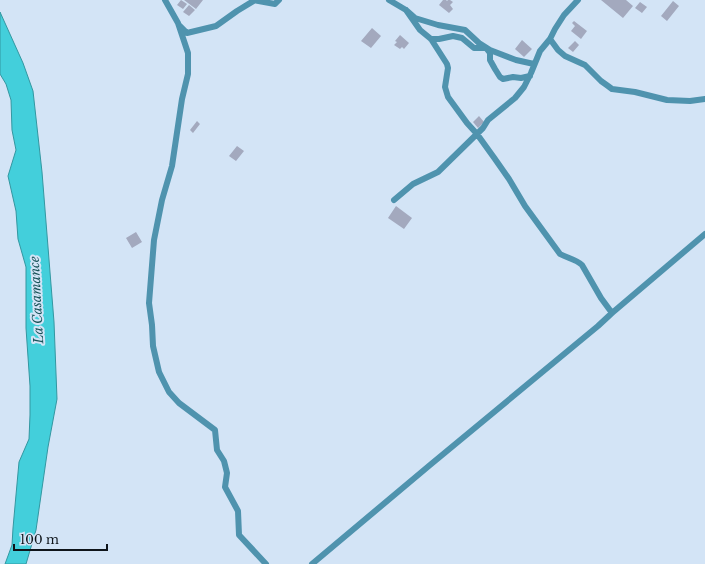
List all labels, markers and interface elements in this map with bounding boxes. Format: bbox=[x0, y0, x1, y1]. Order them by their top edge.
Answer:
water label: La Casamance bbox=[26, 256, 47, 345]
scale bar bbox=[14, 526, 107, 552]
text: 100 m bbox=[20, 532, 59, 547]

